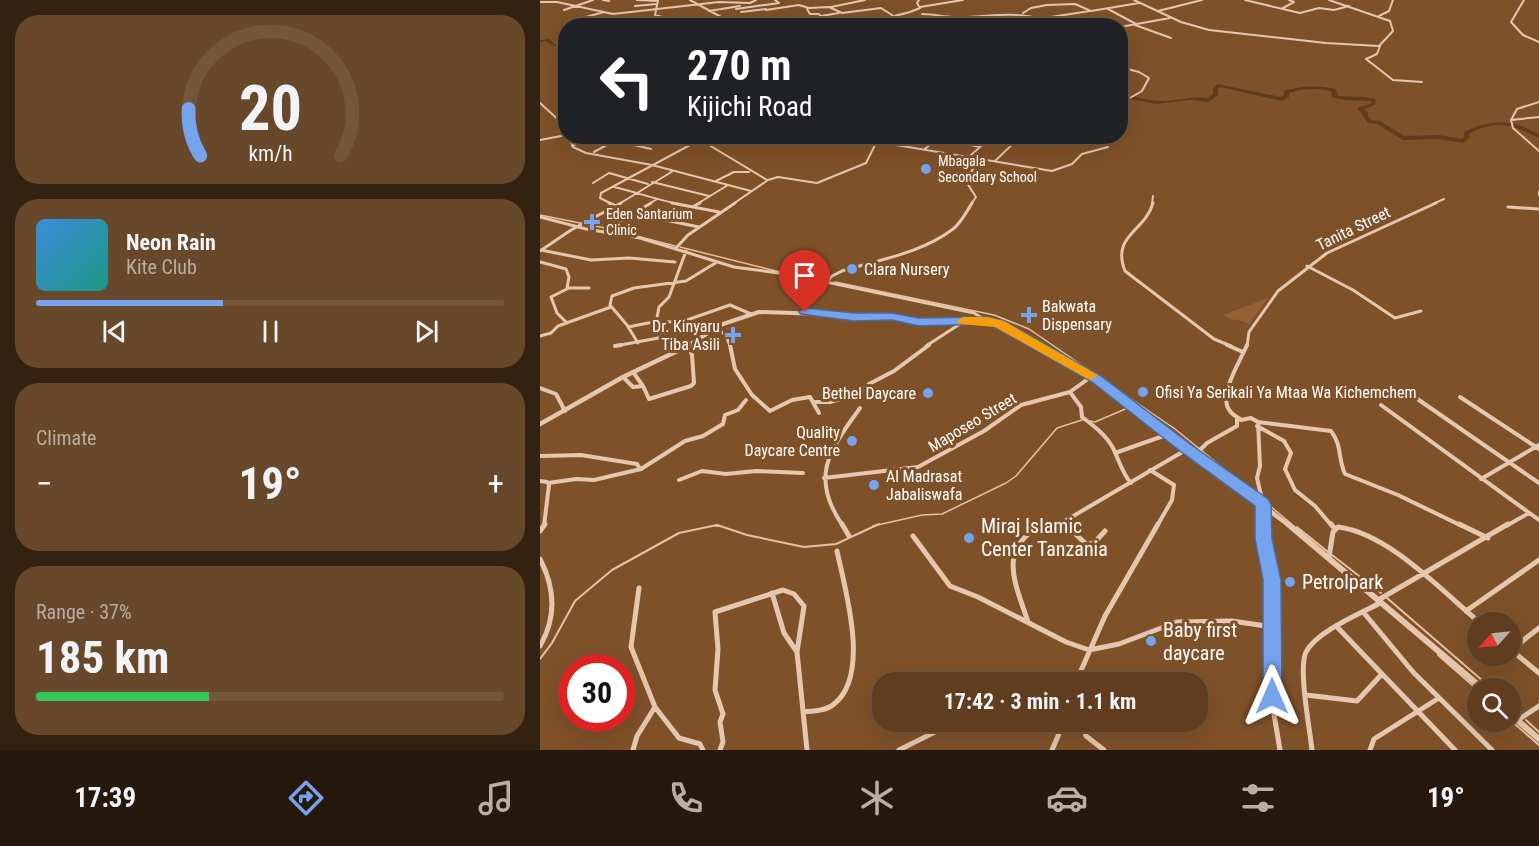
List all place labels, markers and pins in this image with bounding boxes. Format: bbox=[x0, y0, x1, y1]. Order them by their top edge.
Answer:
place label: Mbagala Secondary School bbox=[938, 153, 1037, 185]
marker: Mbagala Secondary School bbox=[919, 162, 933, 176]
place label: Eden Santarium Clinic bbox=[606, 206, 693, 238]
marker: Eden Santarium Clinic bbox=[583, 213, 601, 231]
pin bbox=[779, 250, 830, 312]
place label: Clara Nursery bbox=[864, 260, 950, 279]
marker: Clara Nursery bbox=[845, 262, 859, 276]
place label: Bakwata Dispensary bbox=[1042, 297, 1112, 334]
marker: Bakwata Dispensary bbox=[1020, 306, 1038, 324]
place label: Dr. Kinyaru Tiba Asili bbox=[652, 317, 720, 354]
marker: Dr. Kinyaru Tiba Asili bbox=[724, 326, 742, 344]
place label: Ofisi Ya Serikali Ya Mtaa Wa Kichemchem bbox=[1155, 383, 1416, 402]
place label: Bethel Daycare bbox=[822, 384, 916, 403]
marker: Ofisi Ya Serikali Ya Mtaa Wa Kichemchem bbox=[1136, 385, 1150, 399]
marker: Bethel Daycare bbox=[921, 386, 935, 400]
place label: Quality Daycare Centre bbox=[745, 423, 840, 460]
marker: Quality Daycare Centre bbox=[845, 434, 859, 448]
place label: Al Madrasat Jabaliswafa bbox=[886, 467, 962, 504]
marker: Al Madrasat Jabaliswafa bbox=[867, 478, 881, 492]
place label: Miraj Islamic Center Tanzania bbox=[981, 514, 1108, 561]
marker: Miraj Islamic Center Tanzania bbox=[962, 531, 976, 545]
place label: Petrolpark bbox=[1302, 570, 1383, 594]
marker: Petrolpark bbox=[1283, 575, 1297, 589]
place label: Baby first daycare bbox=[1163, 618, 1237, 665]
marker: Baby first daycare bbox=[1144, 634, 1158, 648]

